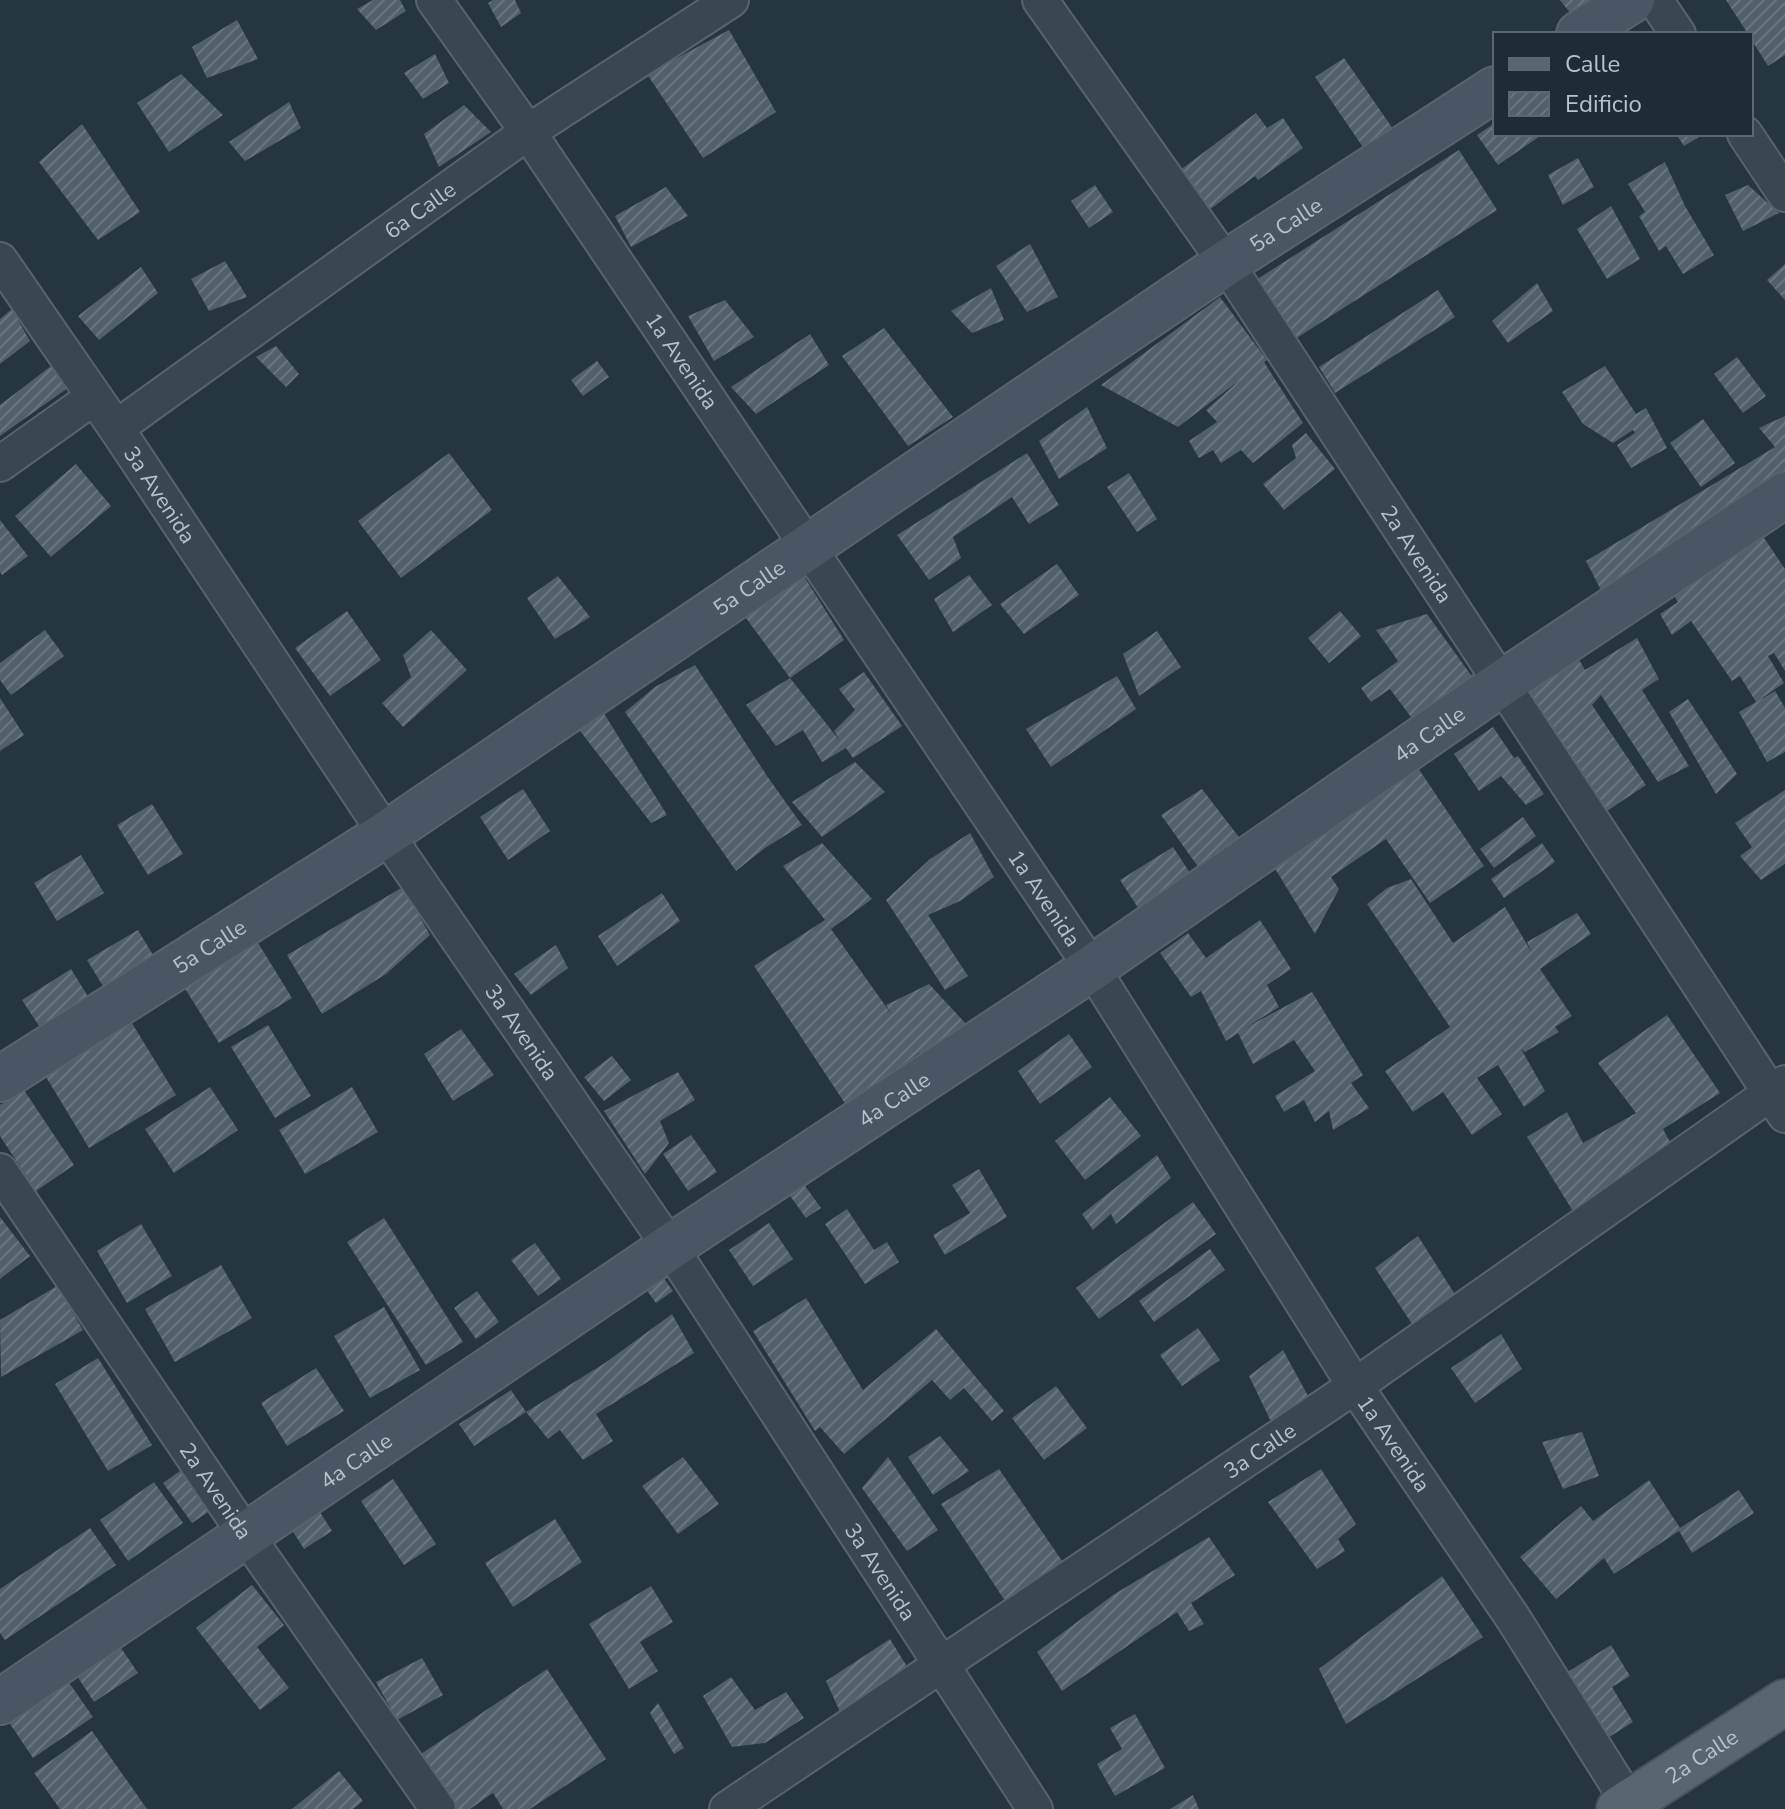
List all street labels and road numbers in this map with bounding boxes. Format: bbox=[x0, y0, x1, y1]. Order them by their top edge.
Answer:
street label: 6a Calle bbox=[379, 175, 462, 246]
street label: 5a Calle bbox=[1244, 191, 1329, 260]
street label: 1a Avenida bbox=[638, 307, 725, 416]
street label: 3a Avenida bbox=[116, 441, 203, 550]
street label: 2a Avenida bbox=[1373, 500, 1459, 609]
street label: 5a Calle bbox=[707, 553, 792, 623]
street label: 4a Calle bbox=[1387, 699, 1471, 770]
street label: 1a Avenida bbox=[1000, 844, 1087, 953]
street label: 5a Calle bbox=[168, 912, 252, 981]
street label: 3a Avenida bbox=[478, 978, 565, 1087]
street label: 4a Calle bbox=[852, 1065, 936, 1135]
street label: 1a Avenida bbox=[1350, 1390, 1437, 1498]
street label: 3a Calle bbox=[1218, 1416, 1302, 1486]
street label: 4a Calle bbox=[314, 1426, 398, 1496]
street label: 2a Avenida bbox=[172, 1437, 259, 1546]
street label: 3a Avenida bbox=[837, 1517, 923, 1627]
street label: 2a Calle bbox=[1660, 1722, 1744, 1791]

